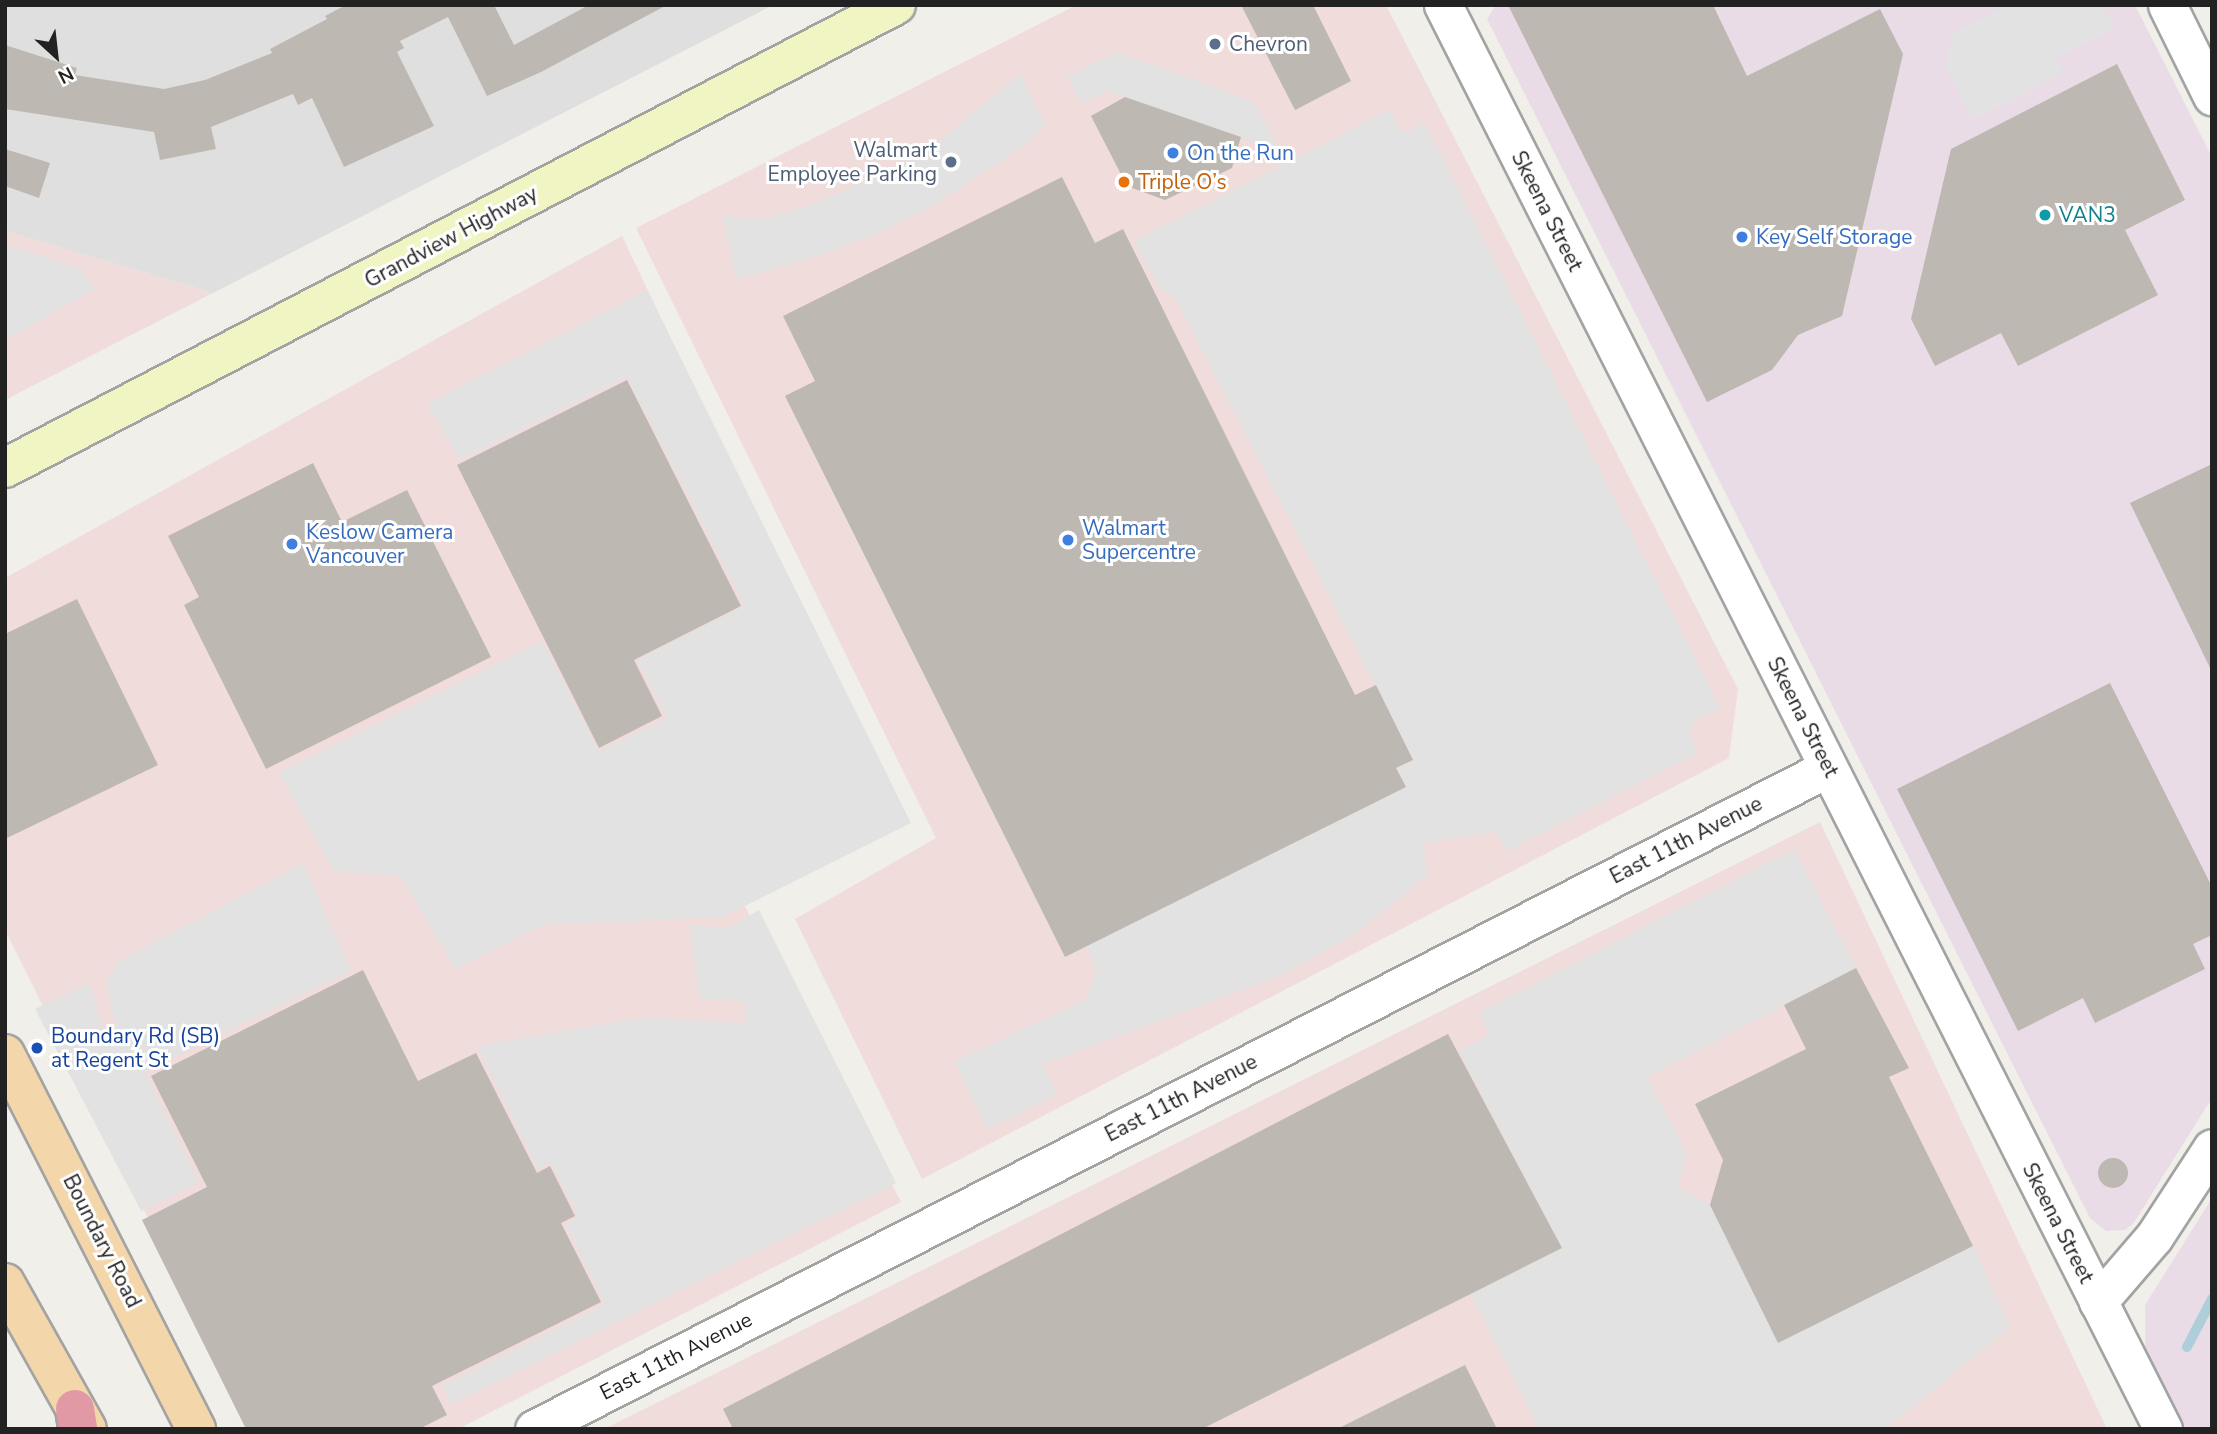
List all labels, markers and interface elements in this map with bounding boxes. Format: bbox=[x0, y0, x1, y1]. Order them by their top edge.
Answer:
north arrow bbox=[21, 21, 91, 91]
place label: Chevron bbox=[1229, 31, 1308, 57]
marker: Chevron bbox=[1207, 36, 1223, 52]
text: N bbox=[53, 60, 78, 90]
place label: Walmart Employee Parking bbox=[767, 137, 937, 187]
place label: On the Run bbox=[1187, 140, 1294, 166]
marker: On the Run bbox=[1165, 145, 1181, 161]
street label: Skeena Street bbox=[1506, 147, 1588, 275]
marker: Walmart Employee Parking bbox=[943, 154, 959, 170]
place label: Triple O’s bbox=[1138, 169, 1227, 195]
marker: Triple O’s bbox=[1116, 174, 1132, 190]
street label: Grandview Highway bbox=[360, 181, 542, 293]
place label: VAN3 bbox=[2059, 202, 2116, 228]
marker: VAN3 bbox=[2037, 207, 2053, 223]
place label: Key Self Storage bbox=[1756, 224, 1912, 250]
marker: Key Self Storage bbox=[1734, 229, 1750, 245]
place label: Walmart Supercentre bbox=[1082, 515, 1196, 565]
place label: Keslow Camera Vancouver bbox=[306, 519, 453, 569]
marker: Walmart Supercentre bbox=[1060, 532, 1076, 548]
marker: Keslow Camera Vancouver bbox=[284, 536, 300, 552]
street label: Skeena Street bbox=[1762, 653, 1844, 781]
street label: East 11th Avenue bbox=[1606, 791, 1766, 889]
place label: Boundary Rd (SB) at Regent St bbox=[51, 1023, 220, 1073]
marker: Boundary Rd (SB) at Regent St bbox=[29, 1040, 45, 1056]
street label: East 11th Avenue bbox=[1101, 1049, 1261, 1147]
street label: Skeena Street bbox=[2017, 1159, 2099, 1287]
street label: Boundary Road bbox=[58, 1170, 146, 1312]
street label: East 11th Avenue bbox=[596, 1307, 756, 1405]

